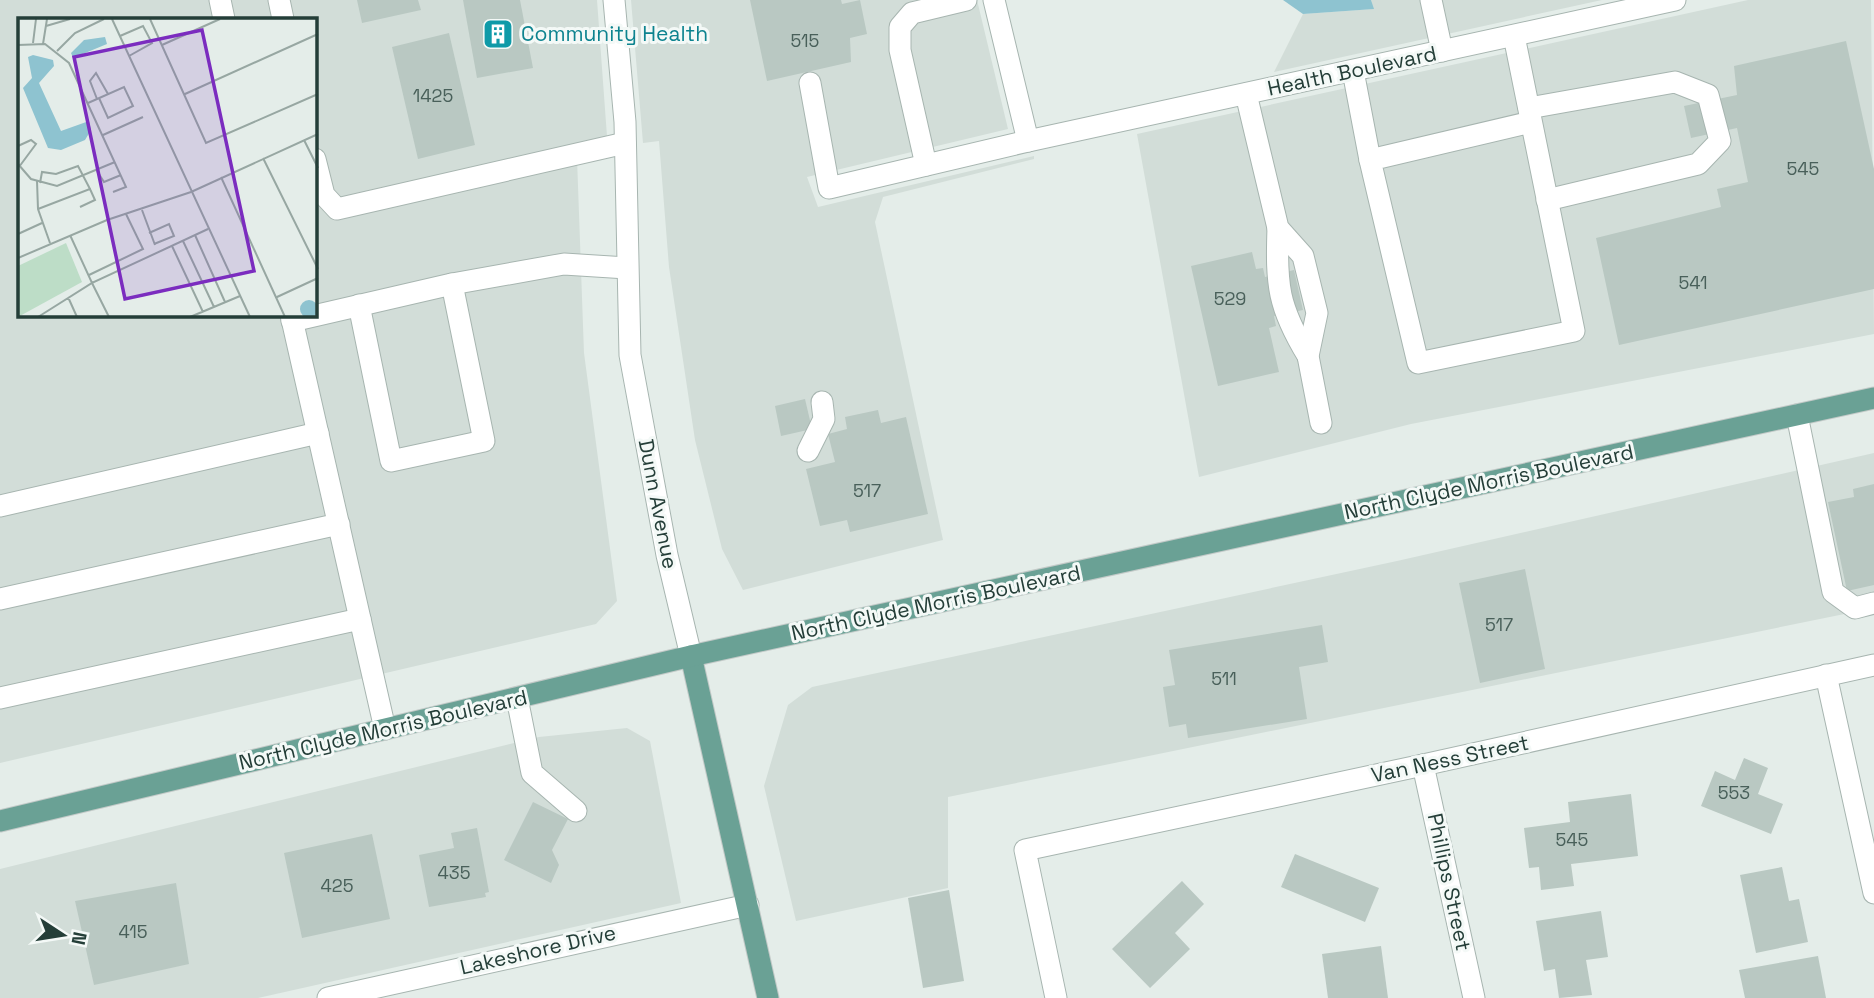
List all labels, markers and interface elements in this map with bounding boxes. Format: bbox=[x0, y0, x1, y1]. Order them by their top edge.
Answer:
building icon: Community Health bbox=[481, 17, 515, 51]
inset map bbox=[18, 18, 317, 317]
place label: Community Health bbox=[521, 20, 708, 47]
house number: 515 bbox=[791, 29, 819, 52]
street label: Health Boulevard bbox=[1265, 39, 1439, 102]
house number: 1425 bbox=[413, 84, 453, 107]
house number: 545 bbox=[1787, 157, 1819, 180]
house number: 541 bbox=[1678, 271, 1708, 294]
house number: 529 bbox=[1214, 287, 1246, 310]
street label: Dunn Avenue bbox=[633, 437, 684, 571]
street label: North Clyde Morris Boulevard bbox=[1342, 438, 1636, 525]
house number: 517 bbox=[853, 479, 881, 502]
street label: North Clyde Morris Boulevard bbox=[789, 559, 1083, 646]
house number: 517 bbox=[1485, 613, 1513, 636]
house number: 511 bbox=[1211, 667, 1237, 690]
street label: North Clyde Morris Boulevard bbox=[236, 683, 530, 776]
street label: Van Ness Street bbox=[1369, 729, 1531, 788]
house number: 553 bbox=[1718, 781, 1750, 804]
street label: Phillips Street bbox=[1422, 811, 1477, 953]
house number: 545 bbox=[1556, 828, 1588, 851]
house number: 435 bbox=[438, 861, 470, 884]
house number: 425 bbox=[321, 874, 353, 897]
north arrow bbox=[28, 900, 98, 970]
street label: Lakeshore Drive bbox=[457, 918, 619, 981]
house number: 415 bbox=[118, 920, 148, 943]
text: N bbox=[66, 930, 93, 947]

